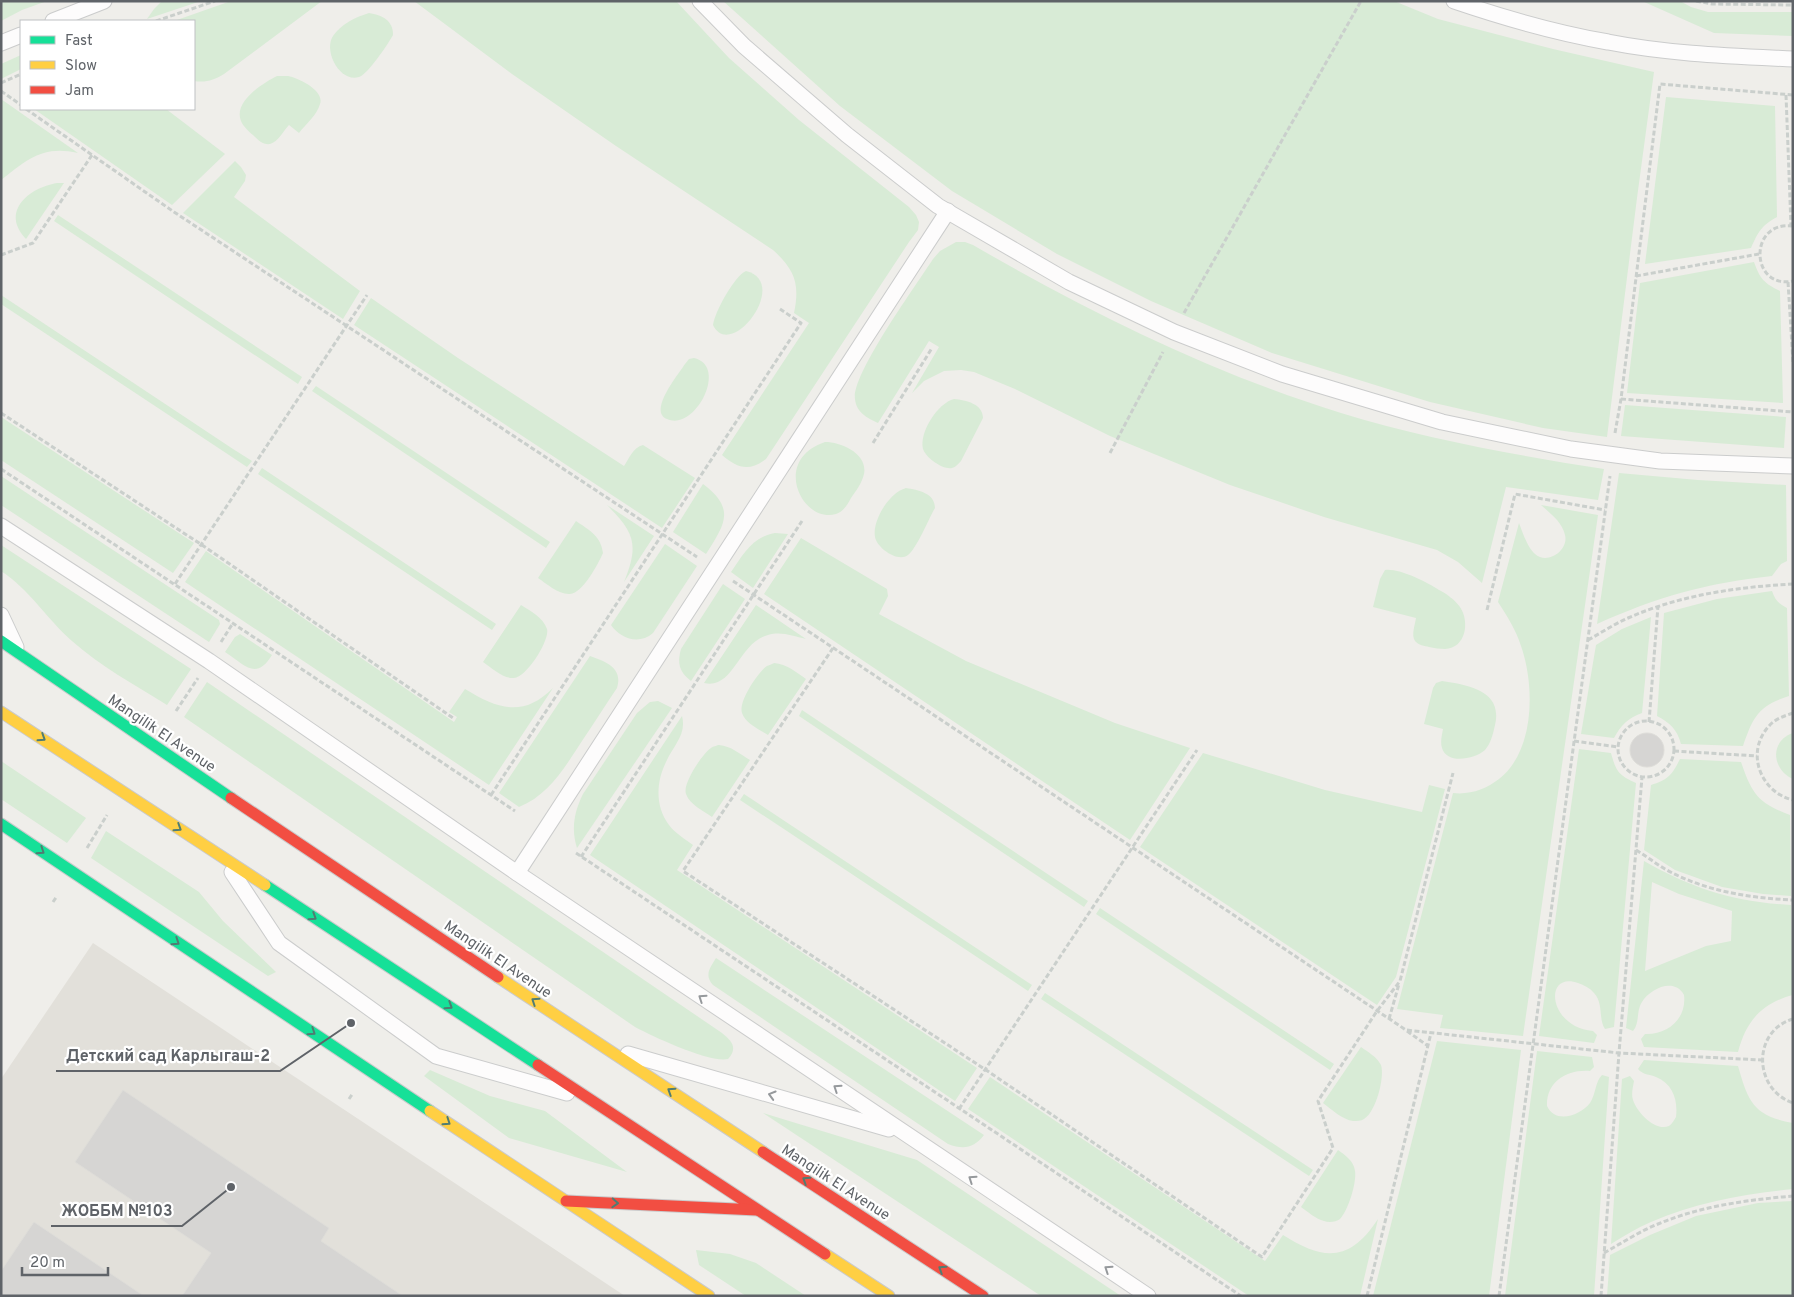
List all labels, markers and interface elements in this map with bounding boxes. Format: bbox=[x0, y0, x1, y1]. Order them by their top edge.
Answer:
legend bbox=[20, 20, 195, 110]
text: Fast bbox=[65, 32, 93, 51]
text: Slow bbox=[65, 57, 97, 76]
text: Jam bbox=[65, 82, 94, 101]
street label: Mangilik El Avenue bbox=[104, 691, 219, 777]
one-way arrow bbox=[37, 732, 46, 742]
one-way arrow bbox=[172, 822, 181, 831]
one-way arrow bbox=[36, 845, 45, 854]
one-way arrow bbox=[308, 911, 317, 920]
street label: Mangilik El Avenue bbox=[440, 917, 555, 1003]
one-way arrow bbox=[171, 936, 180, 945]
one-way arrow bbox=[699, 994, 708, 1004]
one-way arrow bbox=[531, 998, 541, 1007]
one-way arrow bbox=[444, 1000, 453, 1010]
one-way arrow bbox=[306, 1026, 315, 1035]
callout: Детский сад Карлыгаш-2 bbox=[56, 1040, 280, 1071]
text: Детский сад Карлыгаш-2 bbox=[66, 1047, 270, 1067]
one-way arrow bbox=[833, 1085, 843, 1094]
one-way arrow bbox=[667, 1088, 676, 1097]
one-way arrow bbox=[768, 1090, 776, 1101]
one-way arrow bbox=[441, 1116, 451, 1125]
street label: Mangilik El Avenue bbox=[777, 1141, 893, 1225]
one-way arrow bbox=[969, 1176, 978, 1185]
one-way arrow bbox=[803, 1177, 812, 1186]
callout: ЖОББМ №103 bbox=[51, 1195, 182, 1226]
one-way arrow bbox=[611, 1198, 619, 1208]
text: ЖОББМ №103 bbox=[61, 1202, 173, 1222]
scale bar bbox=[22, 1244, 109, 1276]
text: 20 m bbox=[30, 1254, 65, 1273]
one-way arrow bbox=[939, 1266, 948, 1275]
one-way arrow bbox=[1104, 1266, 1113, 1275]

